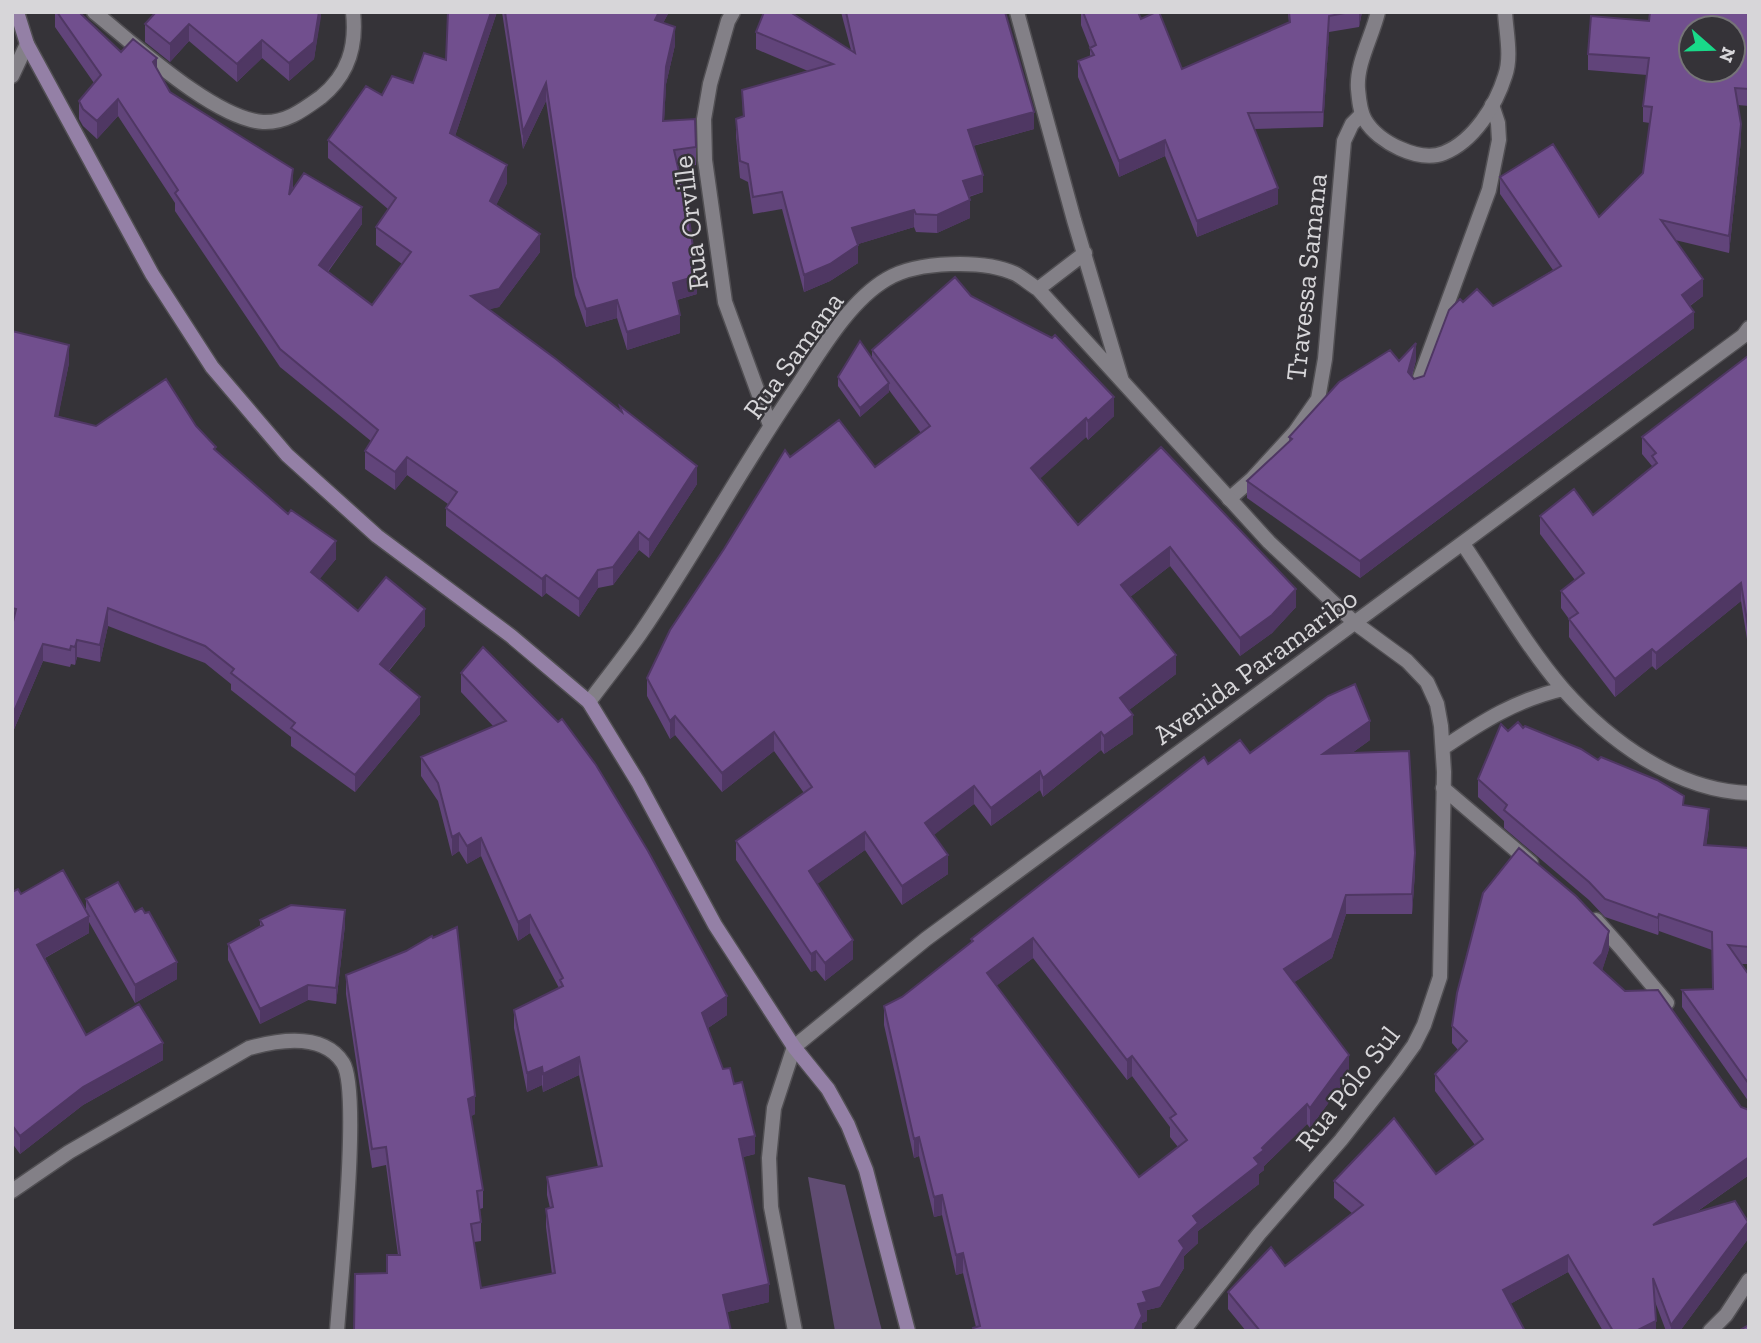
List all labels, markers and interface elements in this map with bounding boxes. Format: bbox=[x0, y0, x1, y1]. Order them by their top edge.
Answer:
north arrow bbox=[1677, 14, 1747, 84]
text: N bbox=[1714, 44, 1741, 65]
street label: Rua Orville bbox=[666, 154, 715, 292]
street label: Travessa Samana bbox=[1279, 171, 1334, 383]
street label: Rua Samana bbox=[736, 285, 851, 425]
street label: Avenida Paramaribo bbox=[1147, 581, 1364, 752]
street label: Rua Pólo Sul bbox=[1289, 1019, 1406, 1157]

